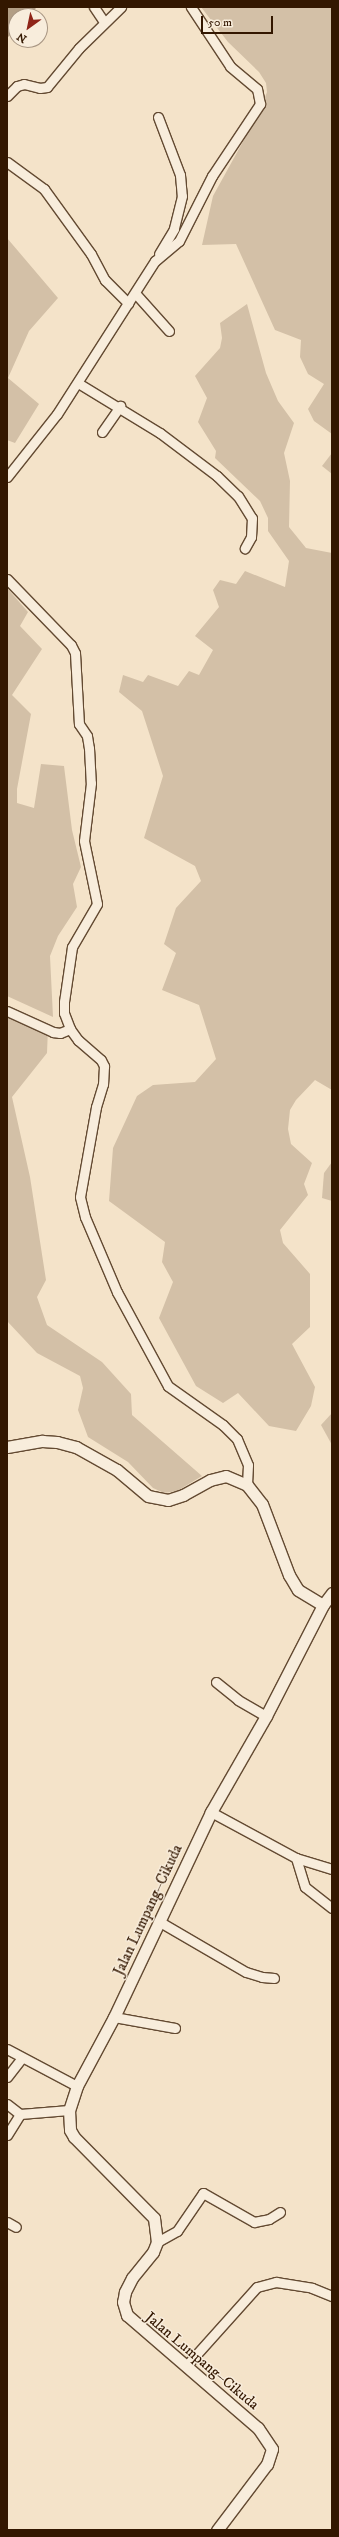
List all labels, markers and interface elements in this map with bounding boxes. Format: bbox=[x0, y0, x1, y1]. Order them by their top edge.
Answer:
north arrow bbox=[8, 8, 48, 48]
scale bar bbox=[203, 8, 275, 34]
text: 50 m bbox=[208, 15, 232, 30]
text: N bbox=[14, 29, 30, 46]
street label: Jalan Lumpang–Cikuda bbox=[110, 1842, 186, 1978]
street label: Jalan Lumpang–Cikuda bbox=[142, 2308, 262, 2414]

